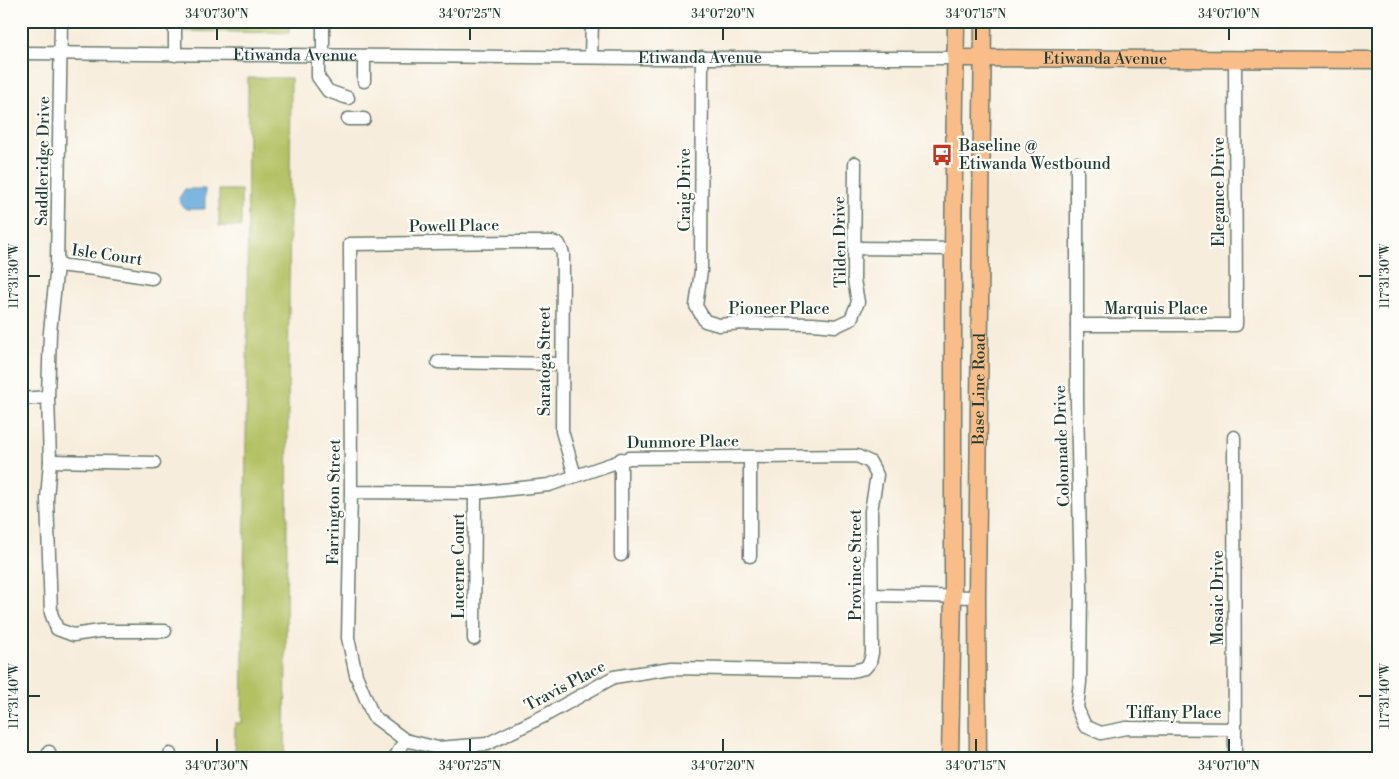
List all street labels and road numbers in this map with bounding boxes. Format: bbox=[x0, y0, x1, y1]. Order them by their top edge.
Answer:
street label: Etiwanda Avenue bbox=[233, 45, 357, 66]
street label: Etiwanda Avenue bbox=[638, 48, 762, 68]
street label: Etiwanda Avenue bbox=[1043, 48, 1167, 69]
street label: Saddleridge Drive bbox=[32, 96, 54, 226]
street label: Elegance Drive bbox=[1209, 137, 1229, 247]
street label: Craig Drive bbox=[675, 148, 695, 232]
street label: Tilden Drive bbox=[829, 196, 851, 288]
street label: Powell Place bbox=[409, 215, 499, 237]
street label: Isle Court bbox=[70, 240, 144, 270]
street label: Pioneer Place bbox=[728, 299, 830, 319]
street label: Marquis Place bbox=[1104, 299, 1208, 319]
street label: Saratoga Street bbox=[535, 306, 555, 416]
street label: Base Line Road bbox=[969, 333, 990, 446]
street label: Colonnade Drive bbox=[1050, 385, 1074, 507]
street label: Dunmore Place bbox=[627, 431, 739, 453]
street label: Farrington Street bbox=[323, 439, 345, 565]
street label: Province Street bbox=[846, 509, 866, 621]
street label: Lucerne Court bbox=[449, 513, 469, 619]
street label: Mosaic Drive bbox=[1208, 550, 1228, 646]
street label: Travis Place bbox=[521, 656, 609, 716]
street label: Tiffany Place bbox=[1126, 703, 1222, 723]

